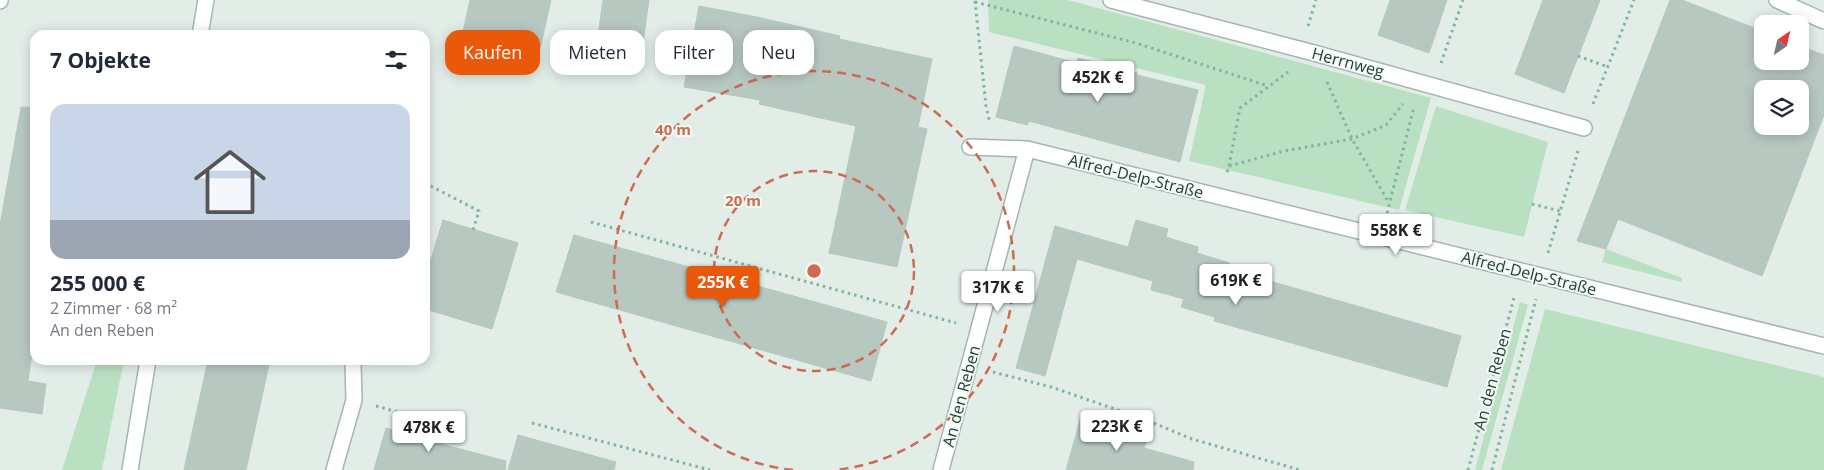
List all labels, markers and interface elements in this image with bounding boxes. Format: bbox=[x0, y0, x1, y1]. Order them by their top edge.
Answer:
north arrow bbox=[1754, 15, 1809, 70]
map controls bbox=[1754, 15, 1809, 135]
chip: Kaufen bbox=[445, 30, 540, 75]
chip: Mieten bbox=[550, 30, 645, 75]
chip: Filter bbox=[655, 30, 733, 75]
chip: Neu bbox=[743, 30, 814, 75]
street label: Herrnweg bbox=[1310, 42, 1387, 82]
text: 7 Objekte bbox=[50, 46, 151, 74]
icon: filters bbox=[382, 46, 410, 74]
pin: 452K € bbox=[1057, 61, 1139, 103]
text: 452K € bbox=[1072, 66, 1124, 88]
button: layers bbox=[1754, 80, 1809, 135]
text: 40 m bbox=[655, 119, 691, 139]
icon: home bbox=[185, 137, 275, 227]
street label: Alfred-Delp-Straße bbox=[1066, 149, 1206, 203]
text: 20 m bbox=[725, 190, 761, 210]
pin: 558K € bbox=[1355, 214, 1437, 256]
text: 558K € bbox=[1370, 219, 1422, 241]
street label: Alfred-Delp-Straße bbox=[1459, 246, 1599, 300]
centre of rings bbox=[805, 262, 823, 280]
pin: 619K € bbox=[1195, 264, 1277, 306]
pin: 255K € bbox=[682, 266, 764, 308]
text: 255 000 € bbox=[50, 269, 145, 297]
text: 619K € bbox=[1210, 269, 1262, 291]
pin: 317K € bbox=[957, 270, 1039, 313]
text: 255K € bbox=[697, 271, 749, 293]
text: 317K € bbox=[972, 276, 1024, 298]
text: 2 Zimmer · 68 m² bbox=[50, 297, 177, 319]
text: An den Reben bbox=[50, 319, 154, 341]
street label: An den Reben bbox=[1468, 326, 1516, 432]
street label: An den Reben bbox=[937, 343, 985, 449]
pin: 478K € bbox=[388, 410, 470, 453]
pin: 223K € bbox=[1076, 410, 1158, 452]
text: 223K € bbox=[1091, 415, 1143, 437]
text: 478K € bbox=[403, 416, 455, 438]

